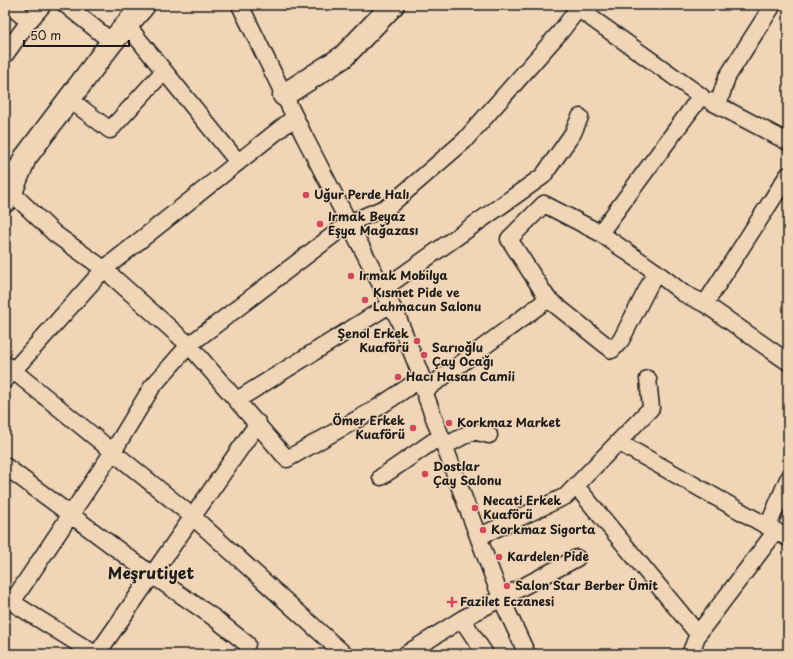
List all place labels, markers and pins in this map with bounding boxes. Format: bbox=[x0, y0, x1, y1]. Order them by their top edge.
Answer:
place label: Uğur Perde Halı bbox=[314, 185, 409, 203]
marker: Uğur Perde Halı bbox=[301, 190, 311, 200]
place label: Irmak Beyaz Eşya Mağazası bbox=[328, 207, 418, 239]
marker: Irmak Beyaz Eşya Mağazası bbox=[315, 219, 325, 229]
place label: Irmak Mobilya bbox=[359, 266, 448, 284]
marker: Irmak Mobilya bbox=[346, 271, 356, 281]
place label: Kısmet Pide ve Lahmacun Salonu bbox=[373, 283, 481, 315]
marker: Kısmet Pide ve Lahmacun Salonu bbox=[360, 295, 370, 305]
place label: Şenol Erkek Kuaförü bbox=[337, 324, 409, 356]
marker: Şenol Erkek Kuaförü bbox=[412, 336, 422, 346]
place label: Sarıoğlu Çay Ocağı bbox=[432, 338, 493, 370]
marker: Sarıoğlu Çay Ocağı bbox=[419, 350, 429, 360]
place label: Hacı Hasan Camii bbox=[406, 367, 515, 385]
marker: Hacı Hasan Camii bbox=[393, 372, 403, 382]
place label: Ömer Erkek Kuaförü bbox=[332, 411, 405, 443]
place label: Korkmaz Market bbox=[457, 413, 561, 431]
marker: Korkmaz Market bbox=[444, 418, 454, 428]
marker: Ömer Erkek Kuaförü bbox=[408, 423, 418, 433]
place label: Dostlar Çay Salonu bbox=[433, 457, 502, 489]
marker: Dostlar Çay Salonu bbox=[420, 469, 430, 479]
place label: Necati Erkek Kuaförü bbox=[483, 491, 562, 523]
marker: Necati Erkek Kuaförü bbox=[470, 503, 480, 513]
place label: Korkmaz Sigorta bbox=[491, 520, 596, 538]
marker: Korkmaz Sigorta bbox=[478, 525, 488, 535]
place label: Kardelen Pide bbox=[507, 547, 589, 565]
marker: Kardelen Pide bbox=[494, 552, 504, 562]
place label: Salon Star Berber Ümit bbox=[515, 576, 658, 594]
marker: Salon Star Berber Ümit bbox=[502, 581, 512, 591]
place label: Fazilet Eczanesi bbox=[460, 592, 555, 610]
marker: Fazilet Eczanesi bbox=[447, 597, 457, 607]

